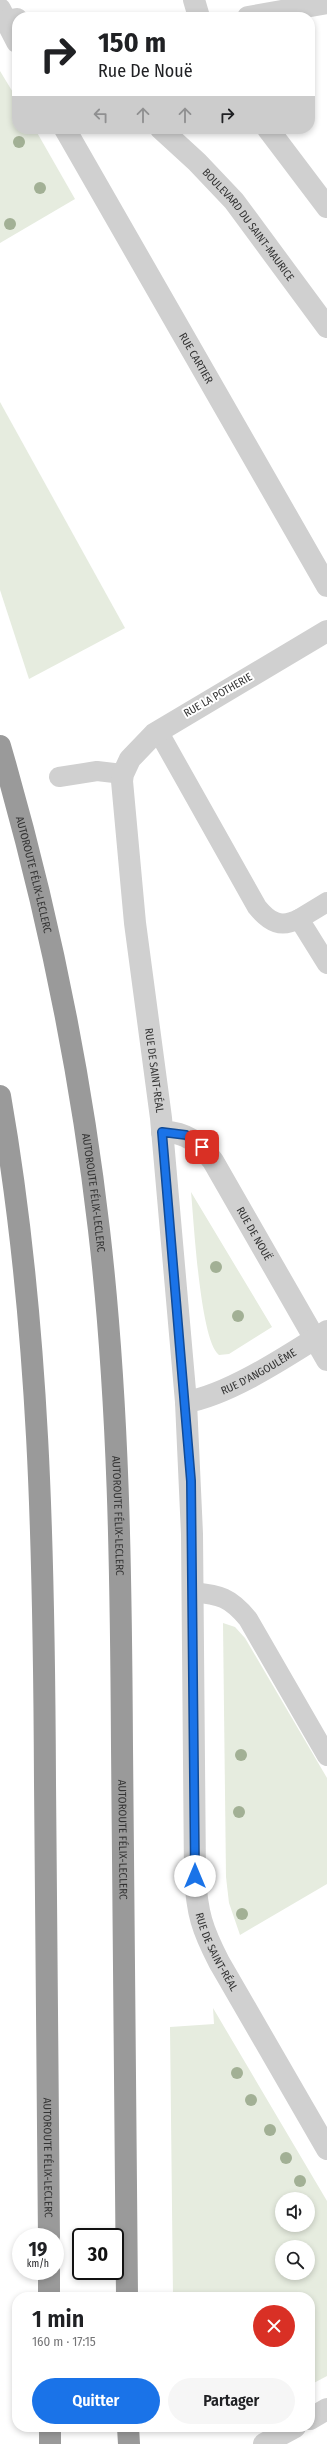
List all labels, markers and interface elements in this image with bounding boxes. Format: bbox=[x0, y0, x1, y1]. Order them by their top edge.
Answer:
text: 150 m bbox=[98, 26, 166, 59]
icon: right bbox=[32, 28, 84, 80]
text: Rue De Nouë bbox=[98, 60, 193, 82]
icon: left bbox=[90, 104, 112, 126]
icon: ahead bbox=[132, 104, 154, 126]
icon: ahead bbox=[174, 104, 196, 126]
icon: right bbox=[216, 104, 238, 126]
street label: BOULEVARD DU SAINT-MAURICE bbox=[200, 166, 297, 283]
street label: RUE CARTIER bbox=[177, 330, 216, 386]
street label: RUE LA POTHERIE bbox=[182, 670, 254, 720]
street label: AUTOROUTE FÉLIX-LECLERC bbox=[13, 815, 55, 935]
street label: RUE DE SAINT-RÉAL bbox=[143, 1027, 167, 1114]
pin bbox=[185, 1130, 219, 1164]
street label: AUTOROUTE FÉLIX-LECLERC bbox=[80, 1132, 108, 1253]
icon: arrive bbox=[191, 1136, 213, 1158]
street label: RUE DE NOUË bbox=[234, 1204, 275, 1263]
street label: RUE D'ANGOULÊME bbox=[219, 1346, 298, 1397]
street label: AUTOROUTE FÉLIX-LECLERC bbox=[110, 1455, 127, 1576]
street label: AUTOROUTE FÉLIX-LECLERC bbox=[116, 1780, 131, 1900]
position arrow bbox=[174, 1855, 216, 1897]
street label: RUE DE SAINT-RÉAL bbox=[193, 1911, 241, 1993]
street label: AUTOROUTE FÉLIX-LECLERC bbox=[41, 2098, 56, 2218]
map controls bbox=[275, 2192, 315, 2280]
button: sound bbox=[275, 2192, 315, 2232]
speed limit sign: 30 bbox=[72, 2228, 124, 2280]
text: 19 bbox=[29, 2237, 47, 2261]
button: search bbox=[275, 2240, 315, 2280]
text: km/h bbox=[27, 2258, 49, 2270]
text: 1 min bbox=[32, 2305, 84, 2333]
button: close bbox=[253, 2305, 295, 2347]
text: 160 m · 17:15 bbox=[32, 2334, 96, 2349]
button: Quitter bbox=[32, 2378, 160, 2424]
button: Partager bbox=[168, 2378, 295, 2424]

